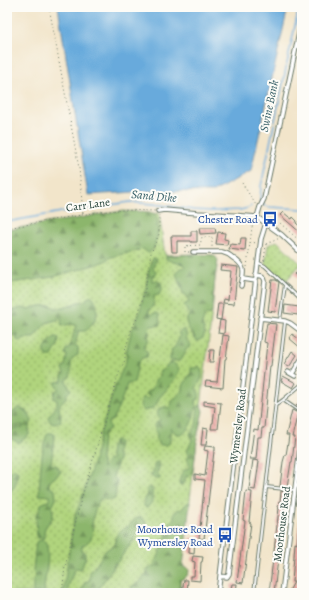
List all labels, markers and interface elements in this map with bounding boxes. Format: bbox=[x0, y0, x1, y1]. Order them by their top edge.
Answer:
water label: Swine Bank bbox=[256, 78, 282, 133]
water label: Sand Dike bbox=[131, 186, 178, 206]
street label: Carr Lane bbox=[65, 194, 111, 216]
bus stop icon: Chester Road bbox=[261, 210, 279, 228]
place label: Chester Road bbox=[198, 212, 258, 227]
street label: Wymersley Road bbox=[226, 388, 250, 465]
street label: Moorhouse Road bbox=[270, 485, 294, 563]
place label: Moorhouse Road Wymersley Road bbox=[137, 522, 213, 550]
bus stop icon: Moorhouse Road Wymersley Road bbox=[216, 526, 234, 544]

